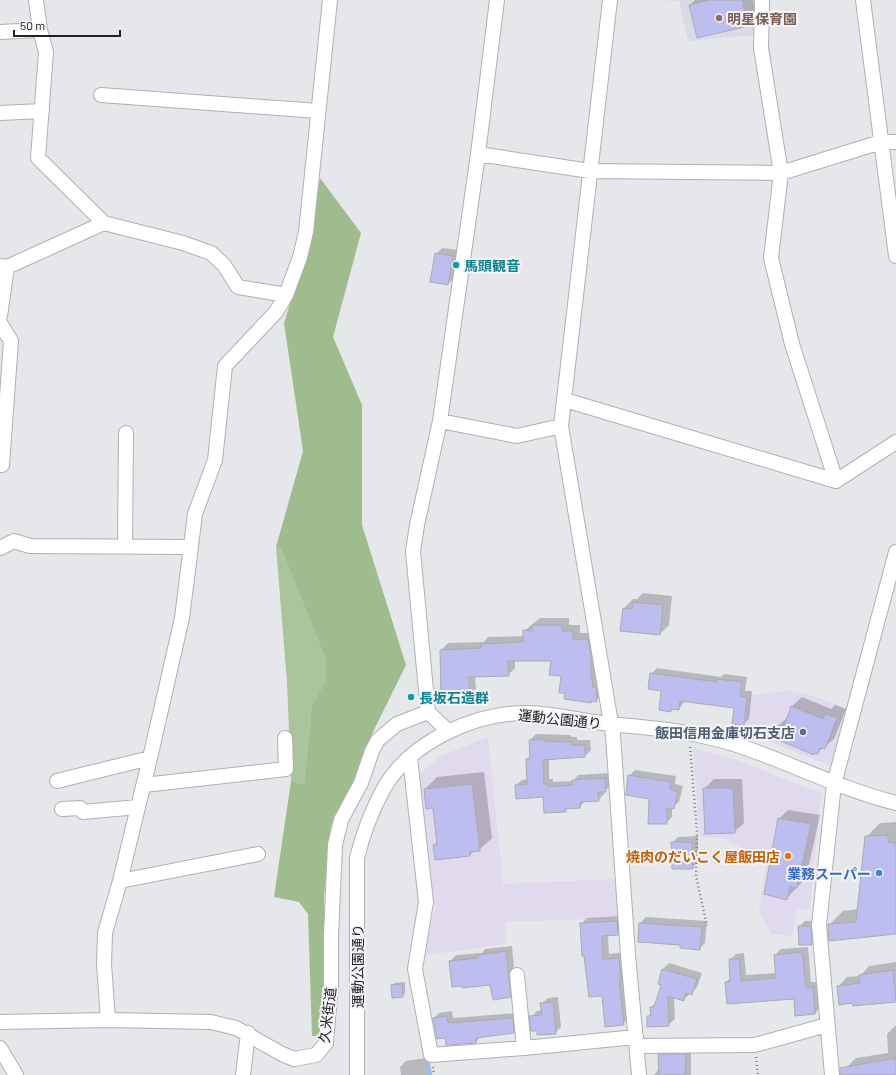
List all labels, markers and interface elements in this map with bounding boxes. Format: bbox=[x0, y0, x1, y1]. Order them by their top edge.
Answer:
place label: 明星保育園 bbox=[727, 10, 797, 27]
scale bar bbox=[14, 12, 120, 38]
marker: 明星保育園 bbox=[714, 13, 724, 23]
text: 50 m bbox=[20, 18, 45, 32]
place label: 馬頭観音 bbox=[464, 257, 520, 274]
marker: 馬頭観音 bbox=[451, 260, 461, 270]
place label: 長坂石造群 bbox=[419, 689, 489, 706]
marker: 長坂石造群 bbox=[406, 692, 416, 702]
street label: 運動公園通り bbox=[517, 706, 603, 732]
place label: 飯田信用金庫切石支店 bbox=[655, 724, 795, 741]
marker: 飯田信用金庫切石支店 bbox=[798, 727, 808, 737]
place label: 焼肉のだいこく屋飯田店 bbox=[626, 848, 780, 865]
marker: 焼肉のだいこく屋飯田店 bbox=[783, 851, 793, 861]
place label: 業務スーパー bbox=[787, 865, 871, 882]
marker: 業務スーパー bbox=[874, 868, 884, 878]
street label: 運動公園通り bbox=[349, 924, 366, 1008]
street label: 久米街道 bbox=[315, 986, 339, 1044]

